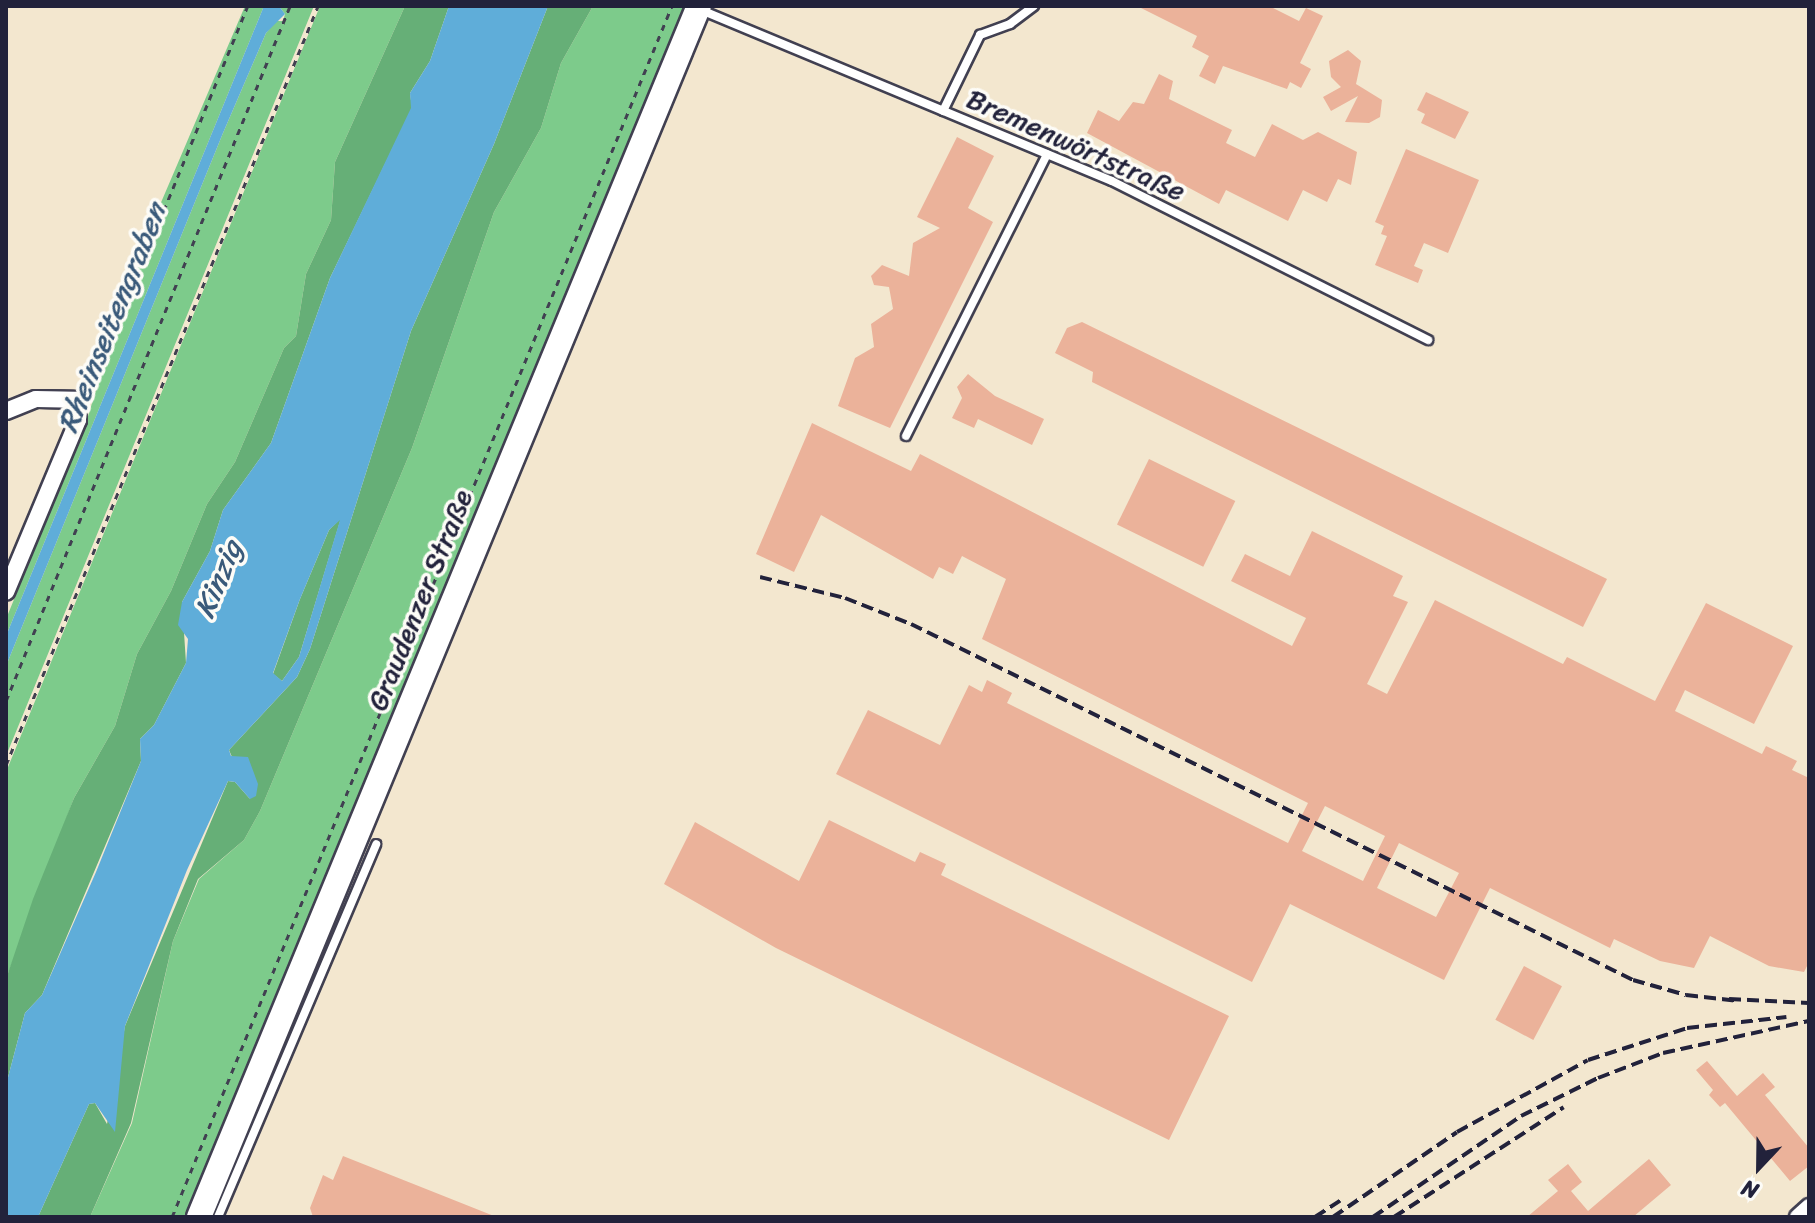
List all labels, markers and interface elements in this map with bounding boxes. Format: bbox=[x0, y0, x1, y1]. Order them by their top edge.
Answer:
street label: Bremenwörtstraße bbox=[962, 82, 1190, 208]
water label: Rheinseitengraben bbox=[50, 198, 174, 438]
street label: Graudenzer Straße bbox=[360, 484, 480, 716]
water label: Kinzig bbox=[186, 535, 250, 623]
north arrow bbox=[1719, 1127, 1799, 1207]
text: N bbox=[1735, 1169, 1764, 1211]

